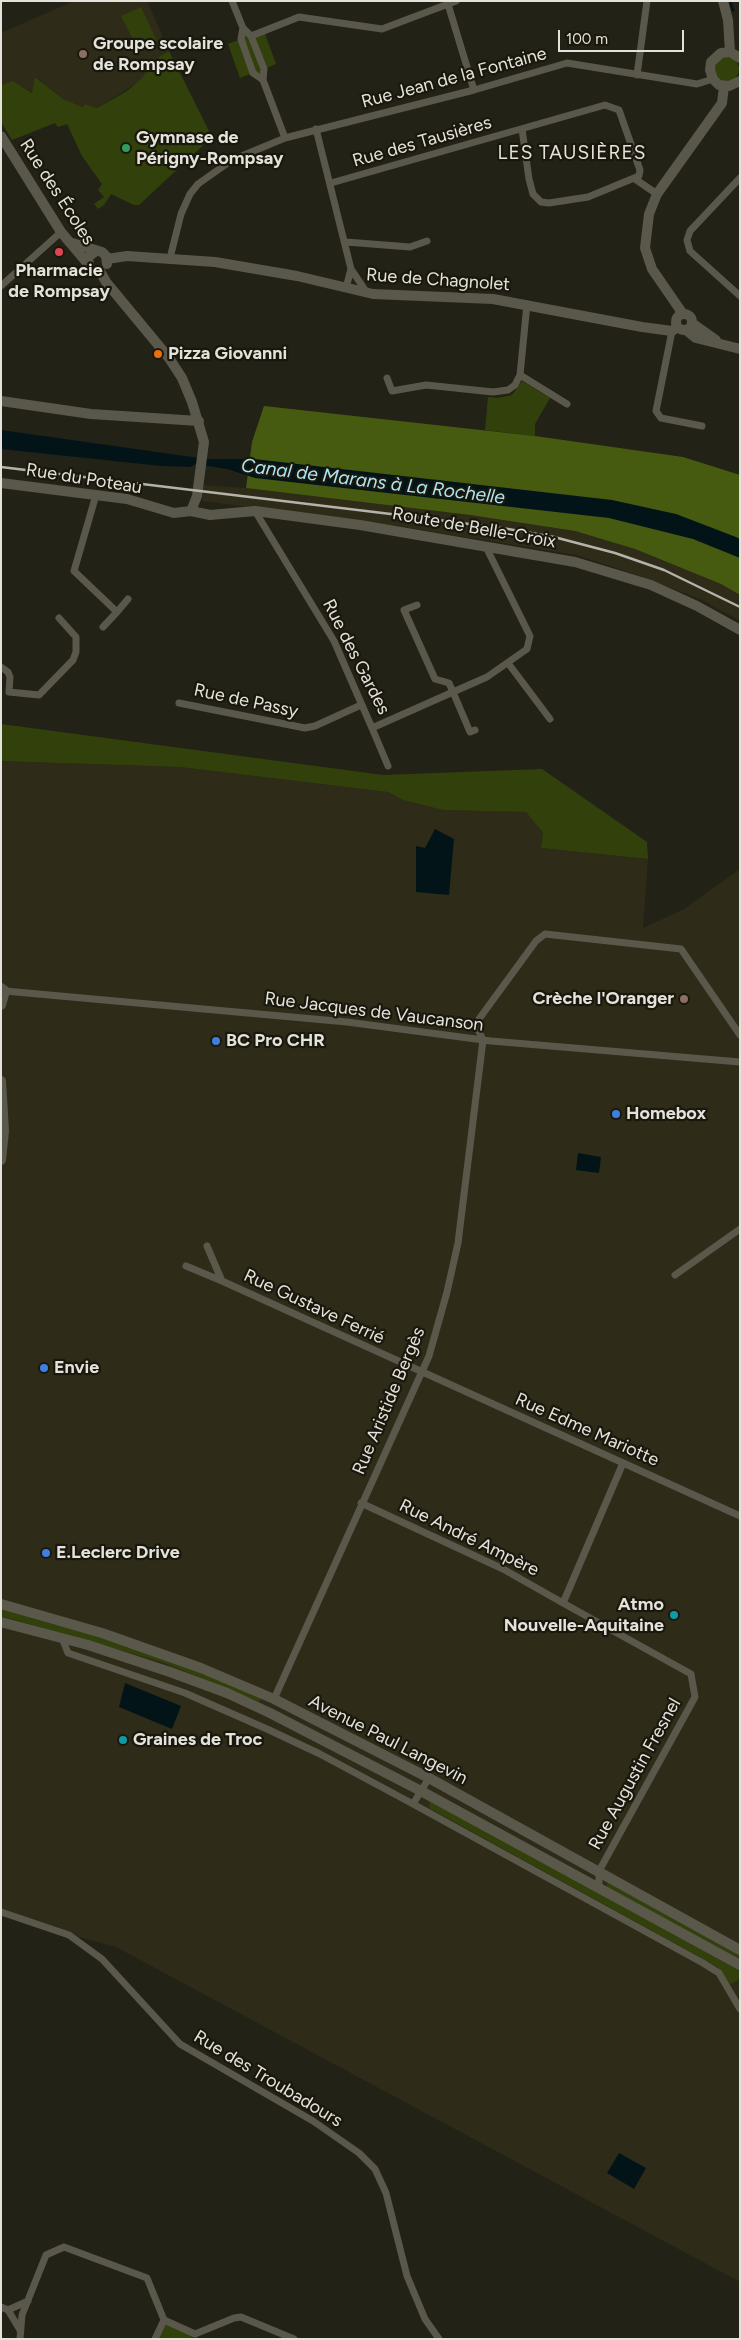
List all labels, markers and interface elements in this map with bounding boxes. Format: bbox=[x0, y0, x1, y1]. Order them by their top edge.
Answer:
scale bar bbox=[561, 20, 687, 52]
text: 100 m bbox=[566, 30, 608, 48]
place label: Groupe scolaire de Rompsay bbox=[93, 33, 223, 76]
street label: Rue Jean de la Fontaine bbox=[359, 43, 549, 113]
marker: Groupe scolaire de Rompsay bbox=[77, 48, 89, 60]
street label: Rue des Tausières bbox=[350, 112, 494, 172]
place label: Gymnase de Périgny-Rompsay bbox=[136, 127, 283, 170]
street label: Rue des Écoles bbox=[15, 135, 99, 249]
marker: Gymnase de Périgny-Rompsay bbox=[120, 142, 132, 154]
district label: LES TAUSIÈRES bbox=[496, 142, 648, 164]
marker: Pharmacie de Rompsay bbox=[53, 246, 65, 258]
place label: Pharmacie de Rompsay bbox=[8, 260, 110, 302]
street label: Rue de Chagnolet bbox=[365, 264, 511, 296]
place label: Pizza Giovanni bbox=[168, 343, 287, 365]
marker: Pizza Giovanni bbox=[152, 348, 164, 360]
water label: Canal de Marans à La Rochelle bbox=[240, 455, 506, 509]
street label: Rue du Poteau bbox=[24, 459, 144, 499]
street label: Route de Belle-Croix bbox=[390, 503, 558, 553]
street label: Rue des Gardes bbox=[318, 596, 394, 718]
street label: Rue de Passy bbox=[192, 679, 300, 723]
street label: Rue Jacques de Vaucanson bbox=[263, 988, 485, 1036]
place label: Crèche l'Oranger bbox=[533, 988, 674, 1010]
marker: Crèche l'Oranger bbox=[678, 993, 690, 1005]
place label: BC Pro CHR bbox=[226, 1030, 325, 1052]
marker: BC Pro CHR bbox=[210, 1035, 222, 1047]
place label: Homebox bbox=[626, 1103, 706, 1125]
marker: Homebox bbox=[610, 1108, 622, 1120]
street label: Rue Gustave Ferrié bbox=[240, 1265, 388, 1349]
street label: Rue Aristide Bergès bbox=[348, 1324, 430, 1478]
place label: Envie bbox=[54, 1357, 99, 1379]
marker: Envie bbox=[38, 1362, 50, 1374]
street label: Rue Edme Mariotte bbox=[512, 1389, 662, 1471]
street label: Rue André Ampère bbox=[396, 1495, 542, 1581]
place label: E.Leclerc Drive bbox=[56, 1542, 180, 1564]
marker: E.Leclerc Drive bbox=[40, 1547, 52, 1559]
place label: Atmo Nouvelle-Aquitaine bbox=[504, 1594, 664, 1636]
marker: Atmo Nouvelle-Aquitaine bbox=[668, 1609, 680, 1621]
street label: Avenue Paul Langevin bbox=[305, 1691, 471, 1789]
street label: Rue Augustin Fresnel bbox=[584, 1694, 686, 1854]
place label: Graines de Troc bbox=[133, 1729, 262, 1751]
marker: Graines de Troc bbox=[117, 1734, 129, 1746]
street label: Rue des Troubadours bbox=[190, 2026, 346, 2132]

